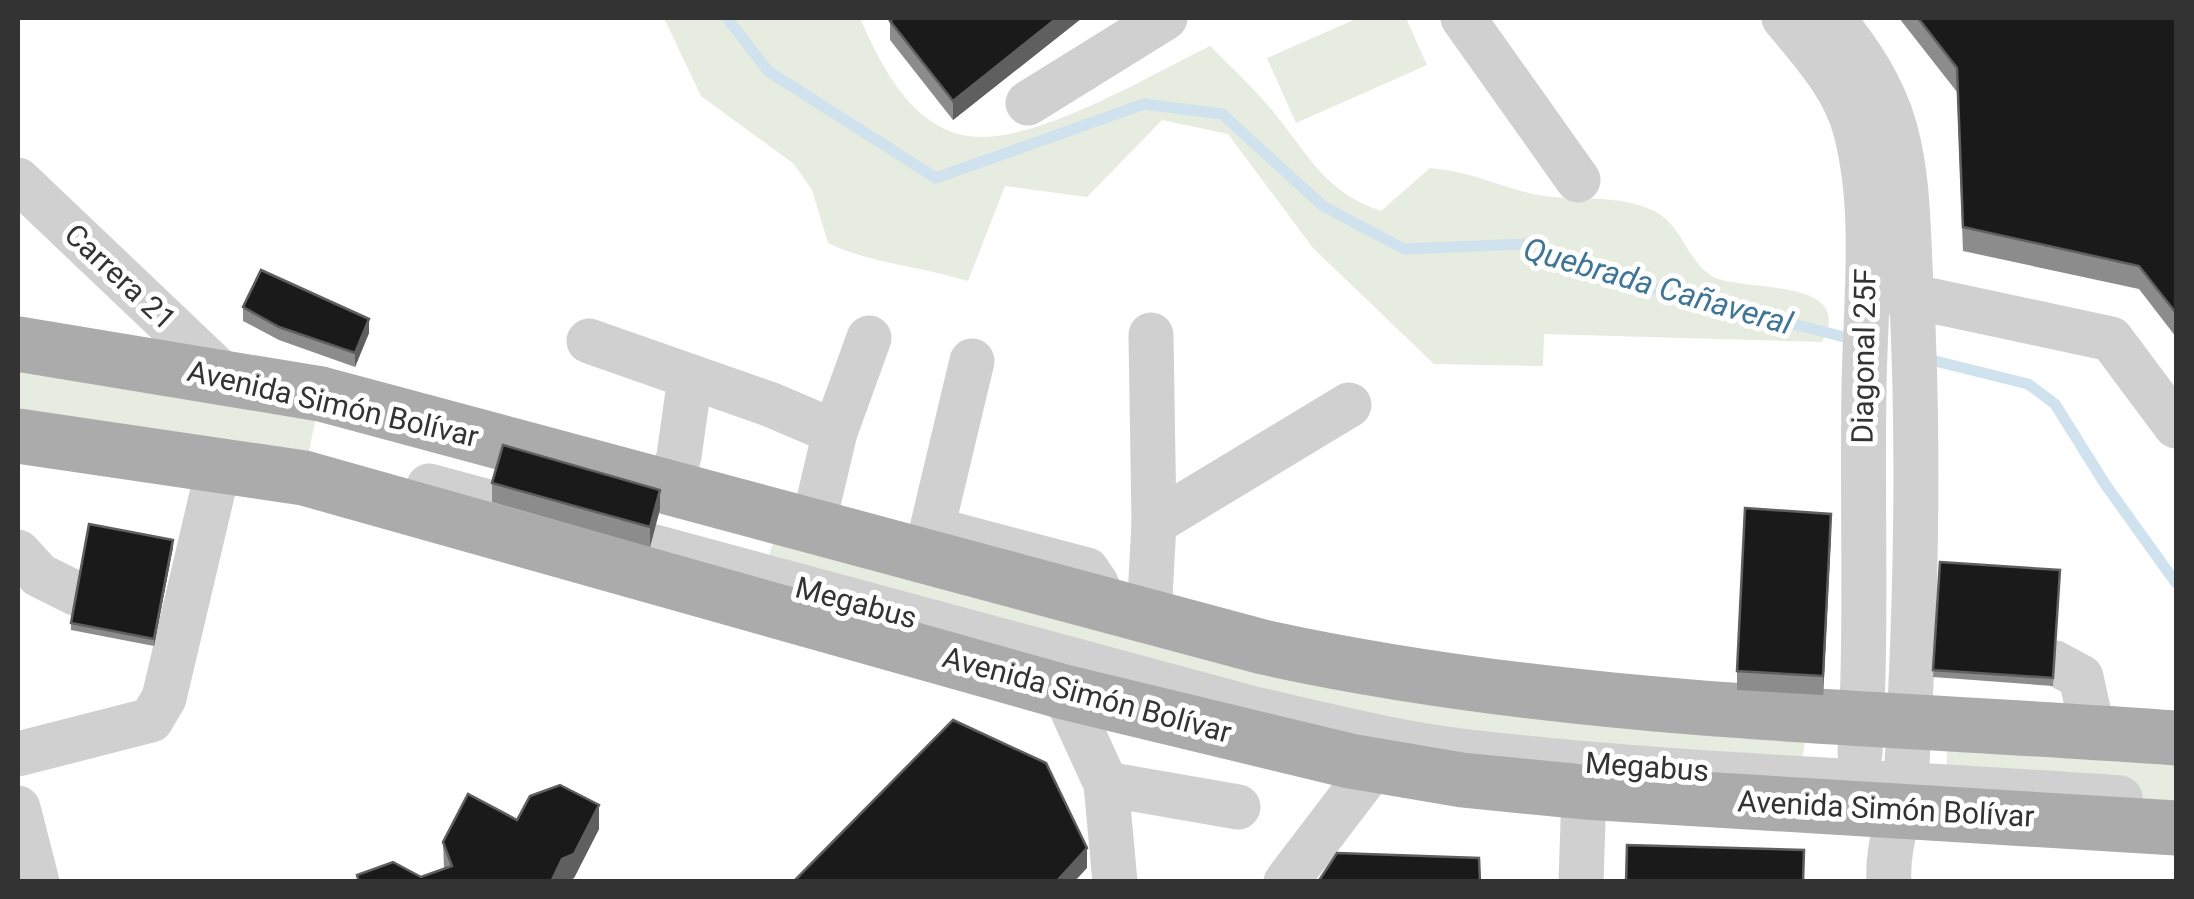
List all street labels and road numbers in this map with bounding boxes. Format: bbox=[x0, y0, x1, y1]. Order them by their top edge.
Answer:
street label: Carrera 21 bbox=[58, 216, 183, 337]
street label: Diagonal 25F bbox=[1844, 268, 1883, 444]
street label: Avenida Simón Bolívar bbox=[184, 353, 482, 454]
street label: Megabus bbox=[792, 570, 921, 635]
street label: Avenida Simón Bolívar bbox=[939, 639, 1235, 750]
street label: Megabus bbox=[1584, 745, 1710, 788]
street label: Avenida Simón Bolívar bbox=[1737, 783, 2035, 834]

